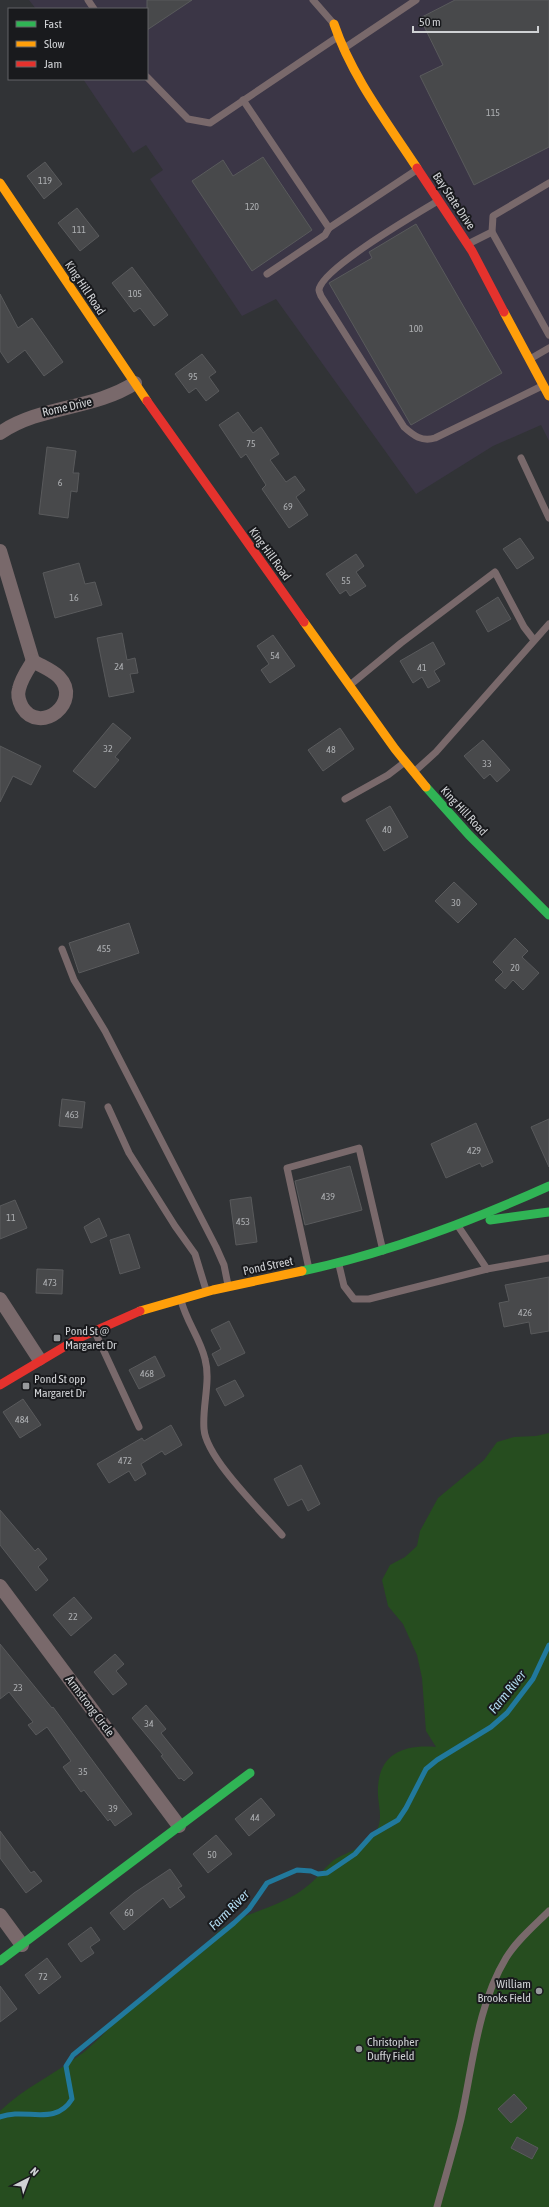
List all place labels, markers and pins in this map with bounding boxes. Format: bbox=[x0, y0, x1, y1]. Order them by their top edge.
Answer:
place label: Pond St @ Margaret Dr bbox=[65, 1324, 117, 1352]
marker: Pond St @ Margaret Dr bbox=[52, 1333, 62, 1343]
place label: Pond St opp Margaret Dr bbox=[34, 1372, 86, 1400]
marker: Pond St opp Margaret Dr bbox=[21, 1381, 31, 1391]
place label: William Brooks Field bbox=[478, 1977, 531, 2005]
marker: William Brooks Field bbox=[534, 1986, 544, 1996]
place label: Christopher Duffy Field bbox=[367, 2035, 419, 2063]
marker: Christopher Duffy Field bbox=[354, 2044, 364, 2054]

